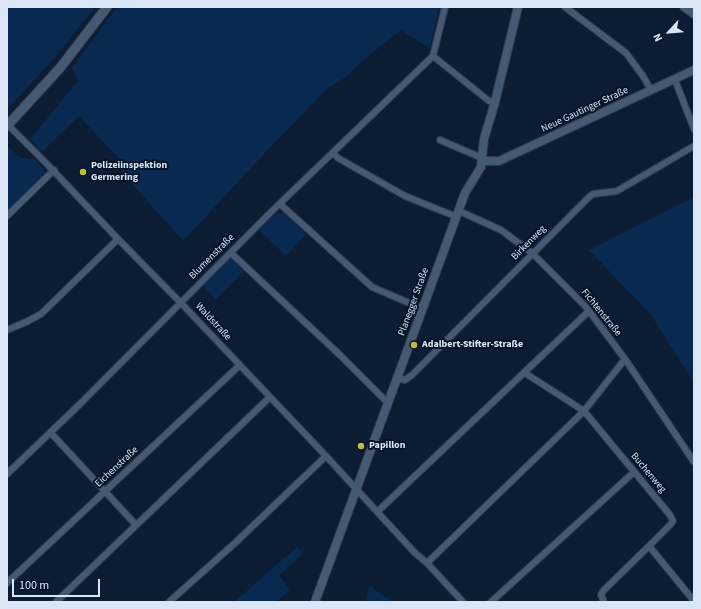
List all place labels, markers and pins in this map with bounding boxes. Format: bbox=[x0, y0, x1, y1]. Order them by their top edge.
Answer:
place label: Polizeiinspektion Germering bbox=[91, 160, 167, 184]
marker: Polizeiinspektion Germering bbox=[78, 167, 88, 177]
place label: Adalbert-Stifter-Straße bbox=[422, 339, 523, 351]
marker: Adalbert-Stifter-Straße bbox=[409, 340, 419, 350]
place label: Papillon bbox=[369, 440, 405, 452]
marker: Papillon bbox=[356, 441, 366, 451]

